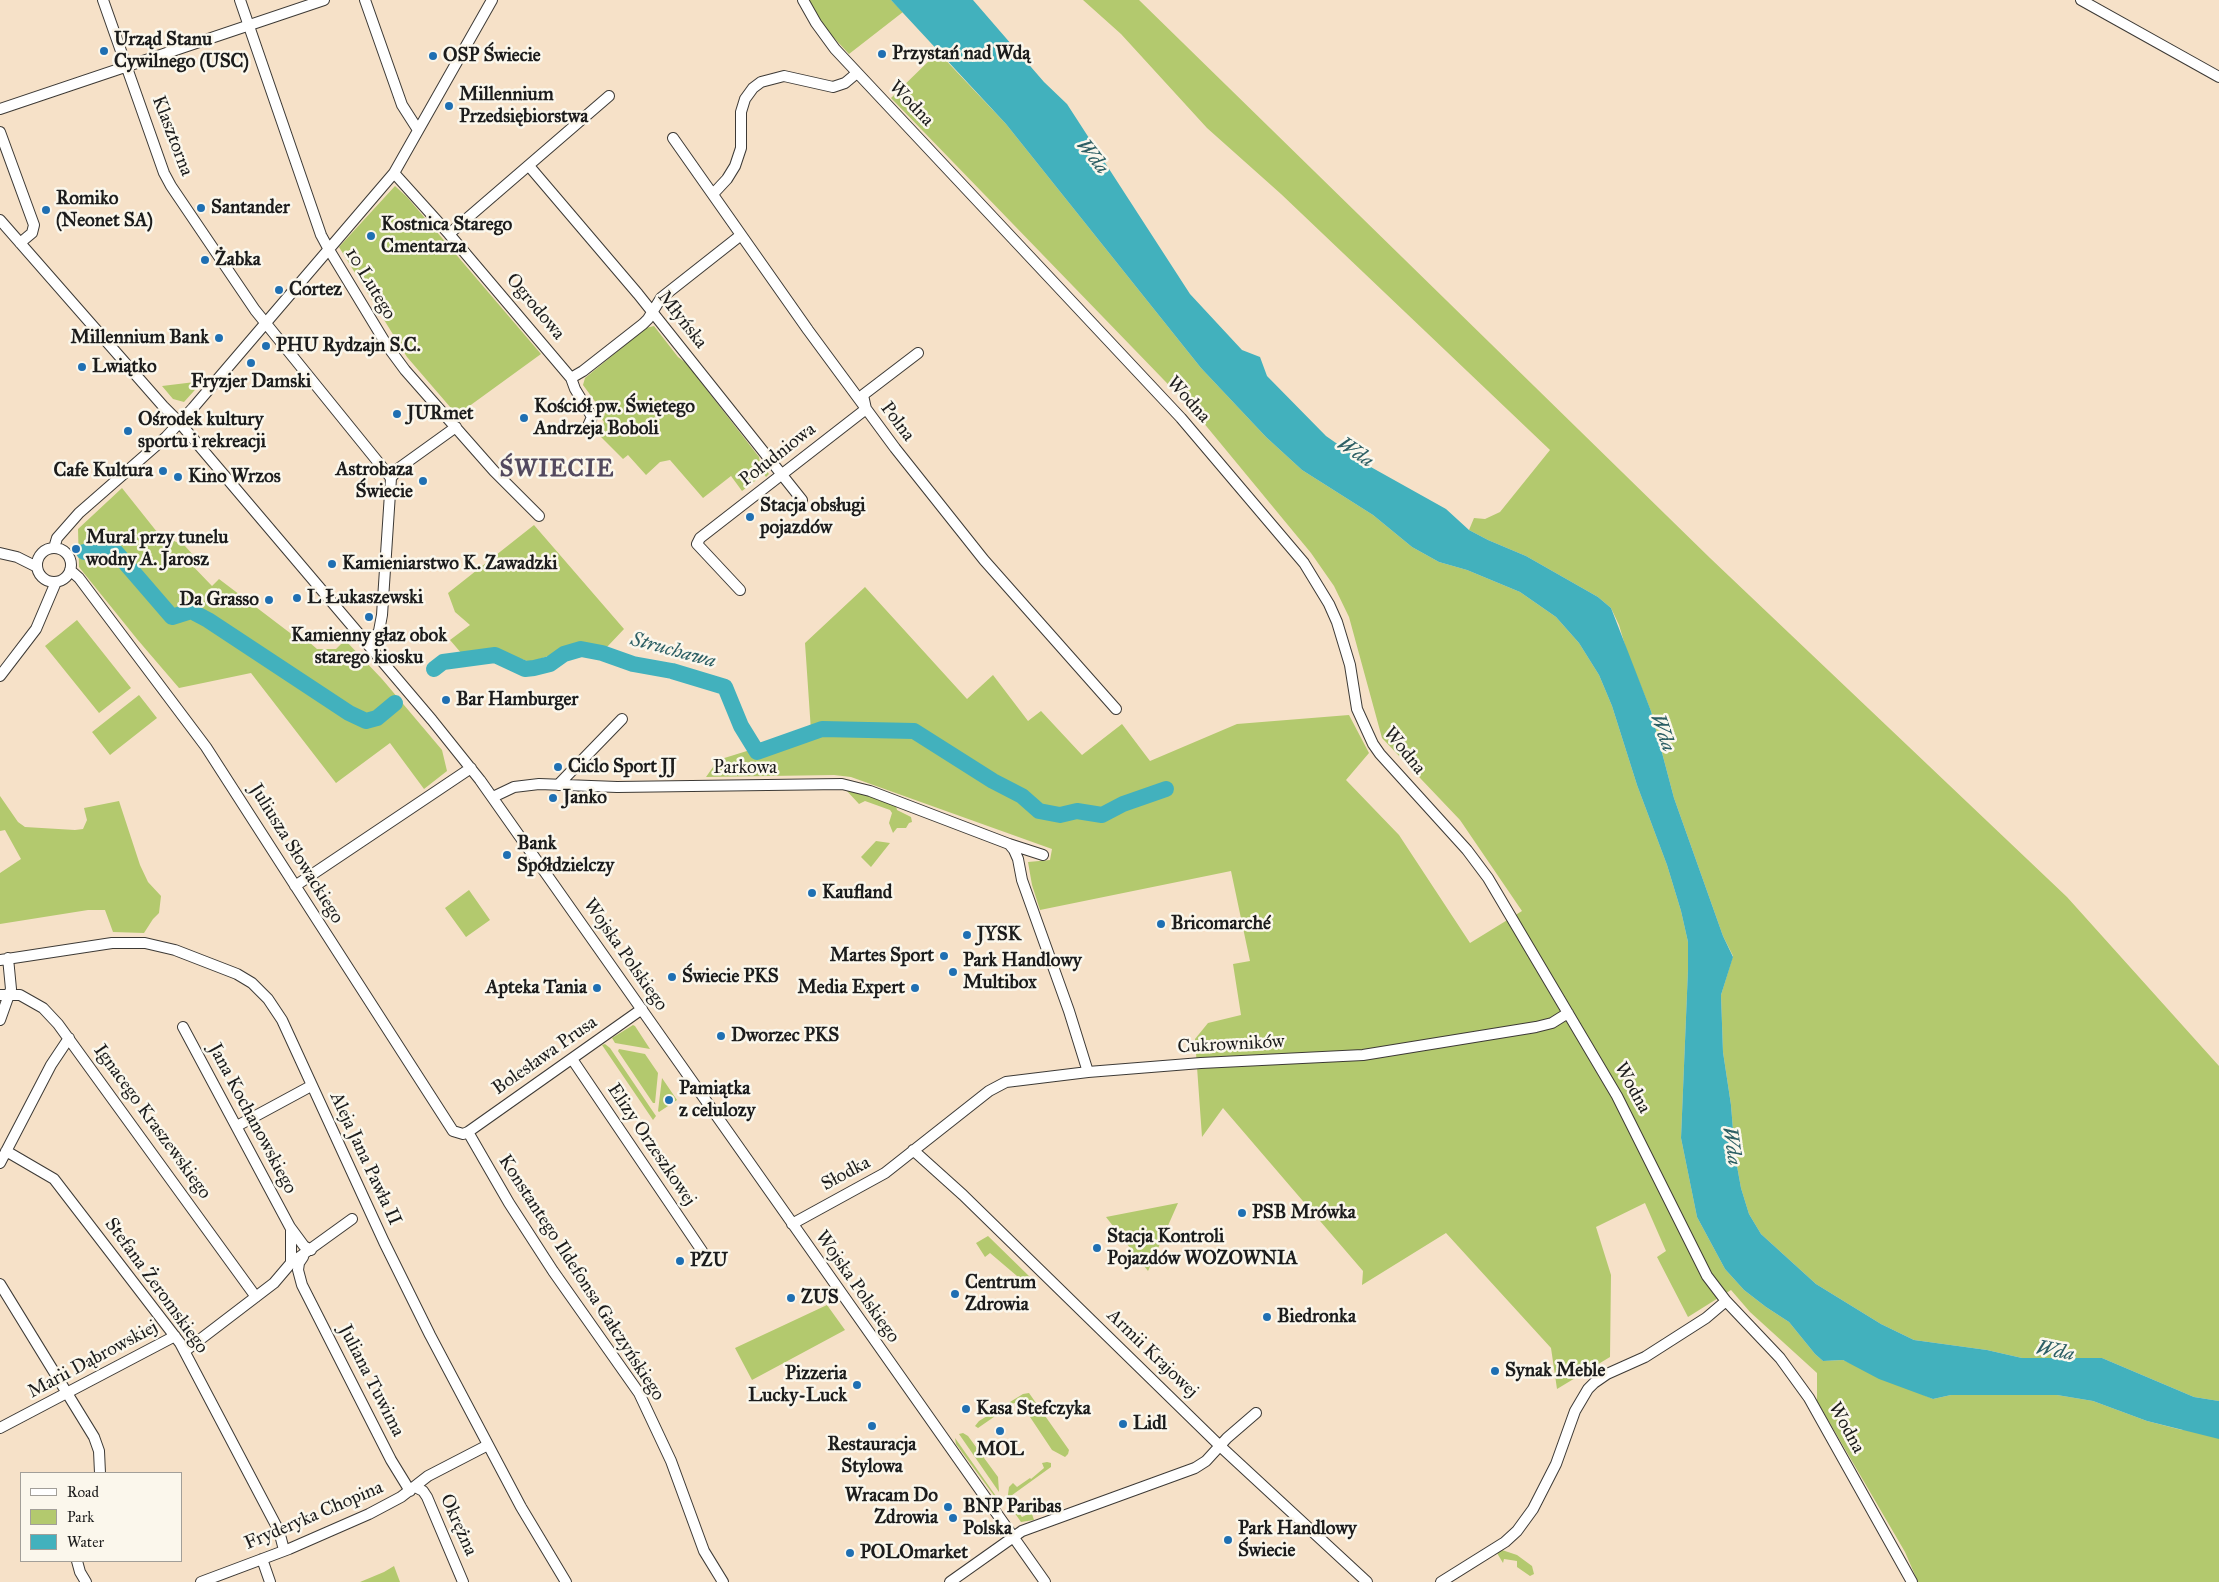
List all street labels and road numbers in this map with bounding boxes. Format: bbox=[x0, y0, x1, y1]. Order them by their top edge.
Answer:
street label: Wodna bbox=[884, 76, 938, 132]
street label: Klasztorna bbox=[146, 93, 198, 179]
street label: 10 Lutego bbox=[340, 244, 400, 324]
street label: Ogrodowa bbox=[501, 269, 569, 345]
street label: Młyńska bbox=[652, 286, 712, 354]
street label: Wodna bbox=[1161, 372, 1215, 428]
street label: Polna bbox=[875, 398, 919, 446]
street label: Południowa bbox=[735, 418, 821, 492]
street label: Wodna bbox=[1378, 723, 1430, 779]
street label: Parkowa bbox=[713, 757, 777, 779]
street label: Juliusza Słowackiego bbox=[244, 780, 348, 928]
street label: Wojska Polskiego bbox=[578, 894, 672, 1016]
street label: Bolesława Prusa bbox=[488, 1011, 602, 1101]
street label: Cukrowników bbox=[1177, 1031, 1285, 1059]
street label: Ignacego Kraszewskiego bbox=[88, 1040, 216, 1204]
street label: Jana Kochanowskiego bbox=[203, 1040, 301, 1198]
street label: Wodna bbox=[1609, 1059, 1655, 1117]
street label: Elizy Orzeszkowej bbox=[602, 1079, 700, 1211]
street label: Aleja Jana Pawła II bbox=[324, 1089, 406, 1229]
street label: Konstantego Ildefonsa Gałczyńskiego bbox=[493, 1151, 669, 1405]
street label: Słodka bbox=[818, 1152, 874, 1196]
street label: Stefana Żeromskiego bbox=[99, 1214, 213, 1358]
street label: Wojska Polskiego bbox=[810, 1226, 904, 1348]
street label: Armii Krajowej bbox=[1102, 1305, 1202, 1403]
street label: Marii Dąbrowskiej bbox=[24, 1316, 162, 1404]
street label: Juliana Tuwima bbox=[333, 1321, 409, 1441]
street label: Wodna bbox=[1823, 1399, 1869, 1457]
street label: Fryderyka Chopina bbox=[241, 1477, 387, 1555]
street label: Okrężna bbox=[434, 1491, 482, 1559]

